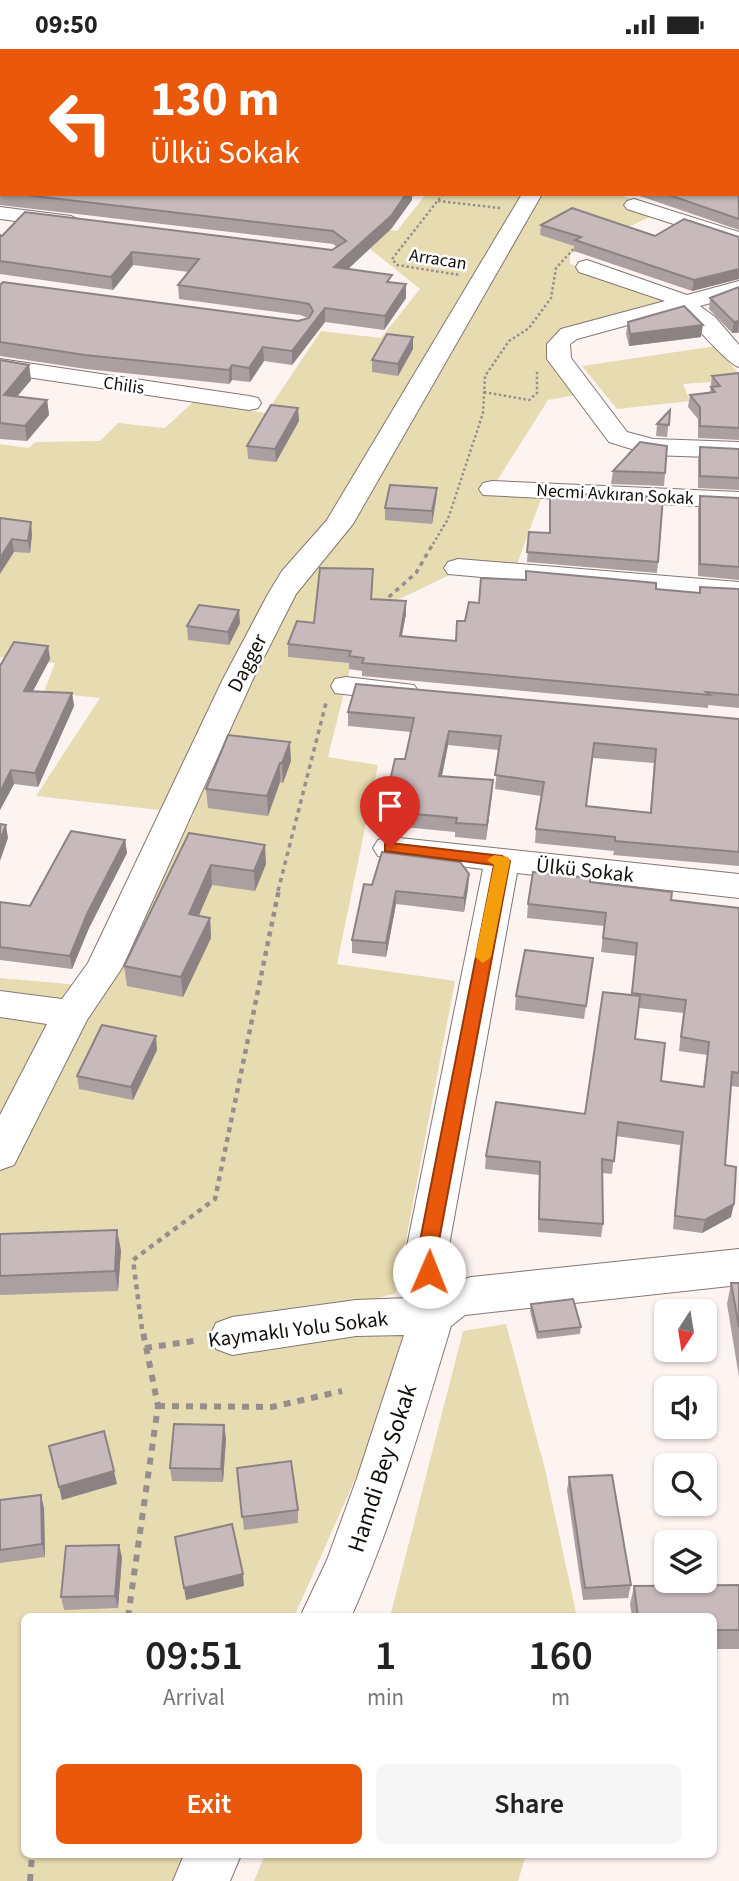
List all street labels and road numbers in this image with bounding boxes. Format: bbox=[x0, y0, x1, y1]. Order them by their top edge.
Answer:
street label: Arracan bbox=[407, 243, 468, 276]
street label: Chilis bbox=[102, 370, 146, 401]
street label: Necmi Avkıran Sokak bbox=[536, 478, 694, 511]
street label: Dagger bbox=[220, 628, 275, 697]
street label: Ülkü Sokak bbox=[534, 850, 636, 890]
street label: Kaymaklı Yolu Sokak bbox=[206, 1303, 390, 1355]
street label: Hamdi Bey Sokak bbox=[339, 1379, 426, 1557]

